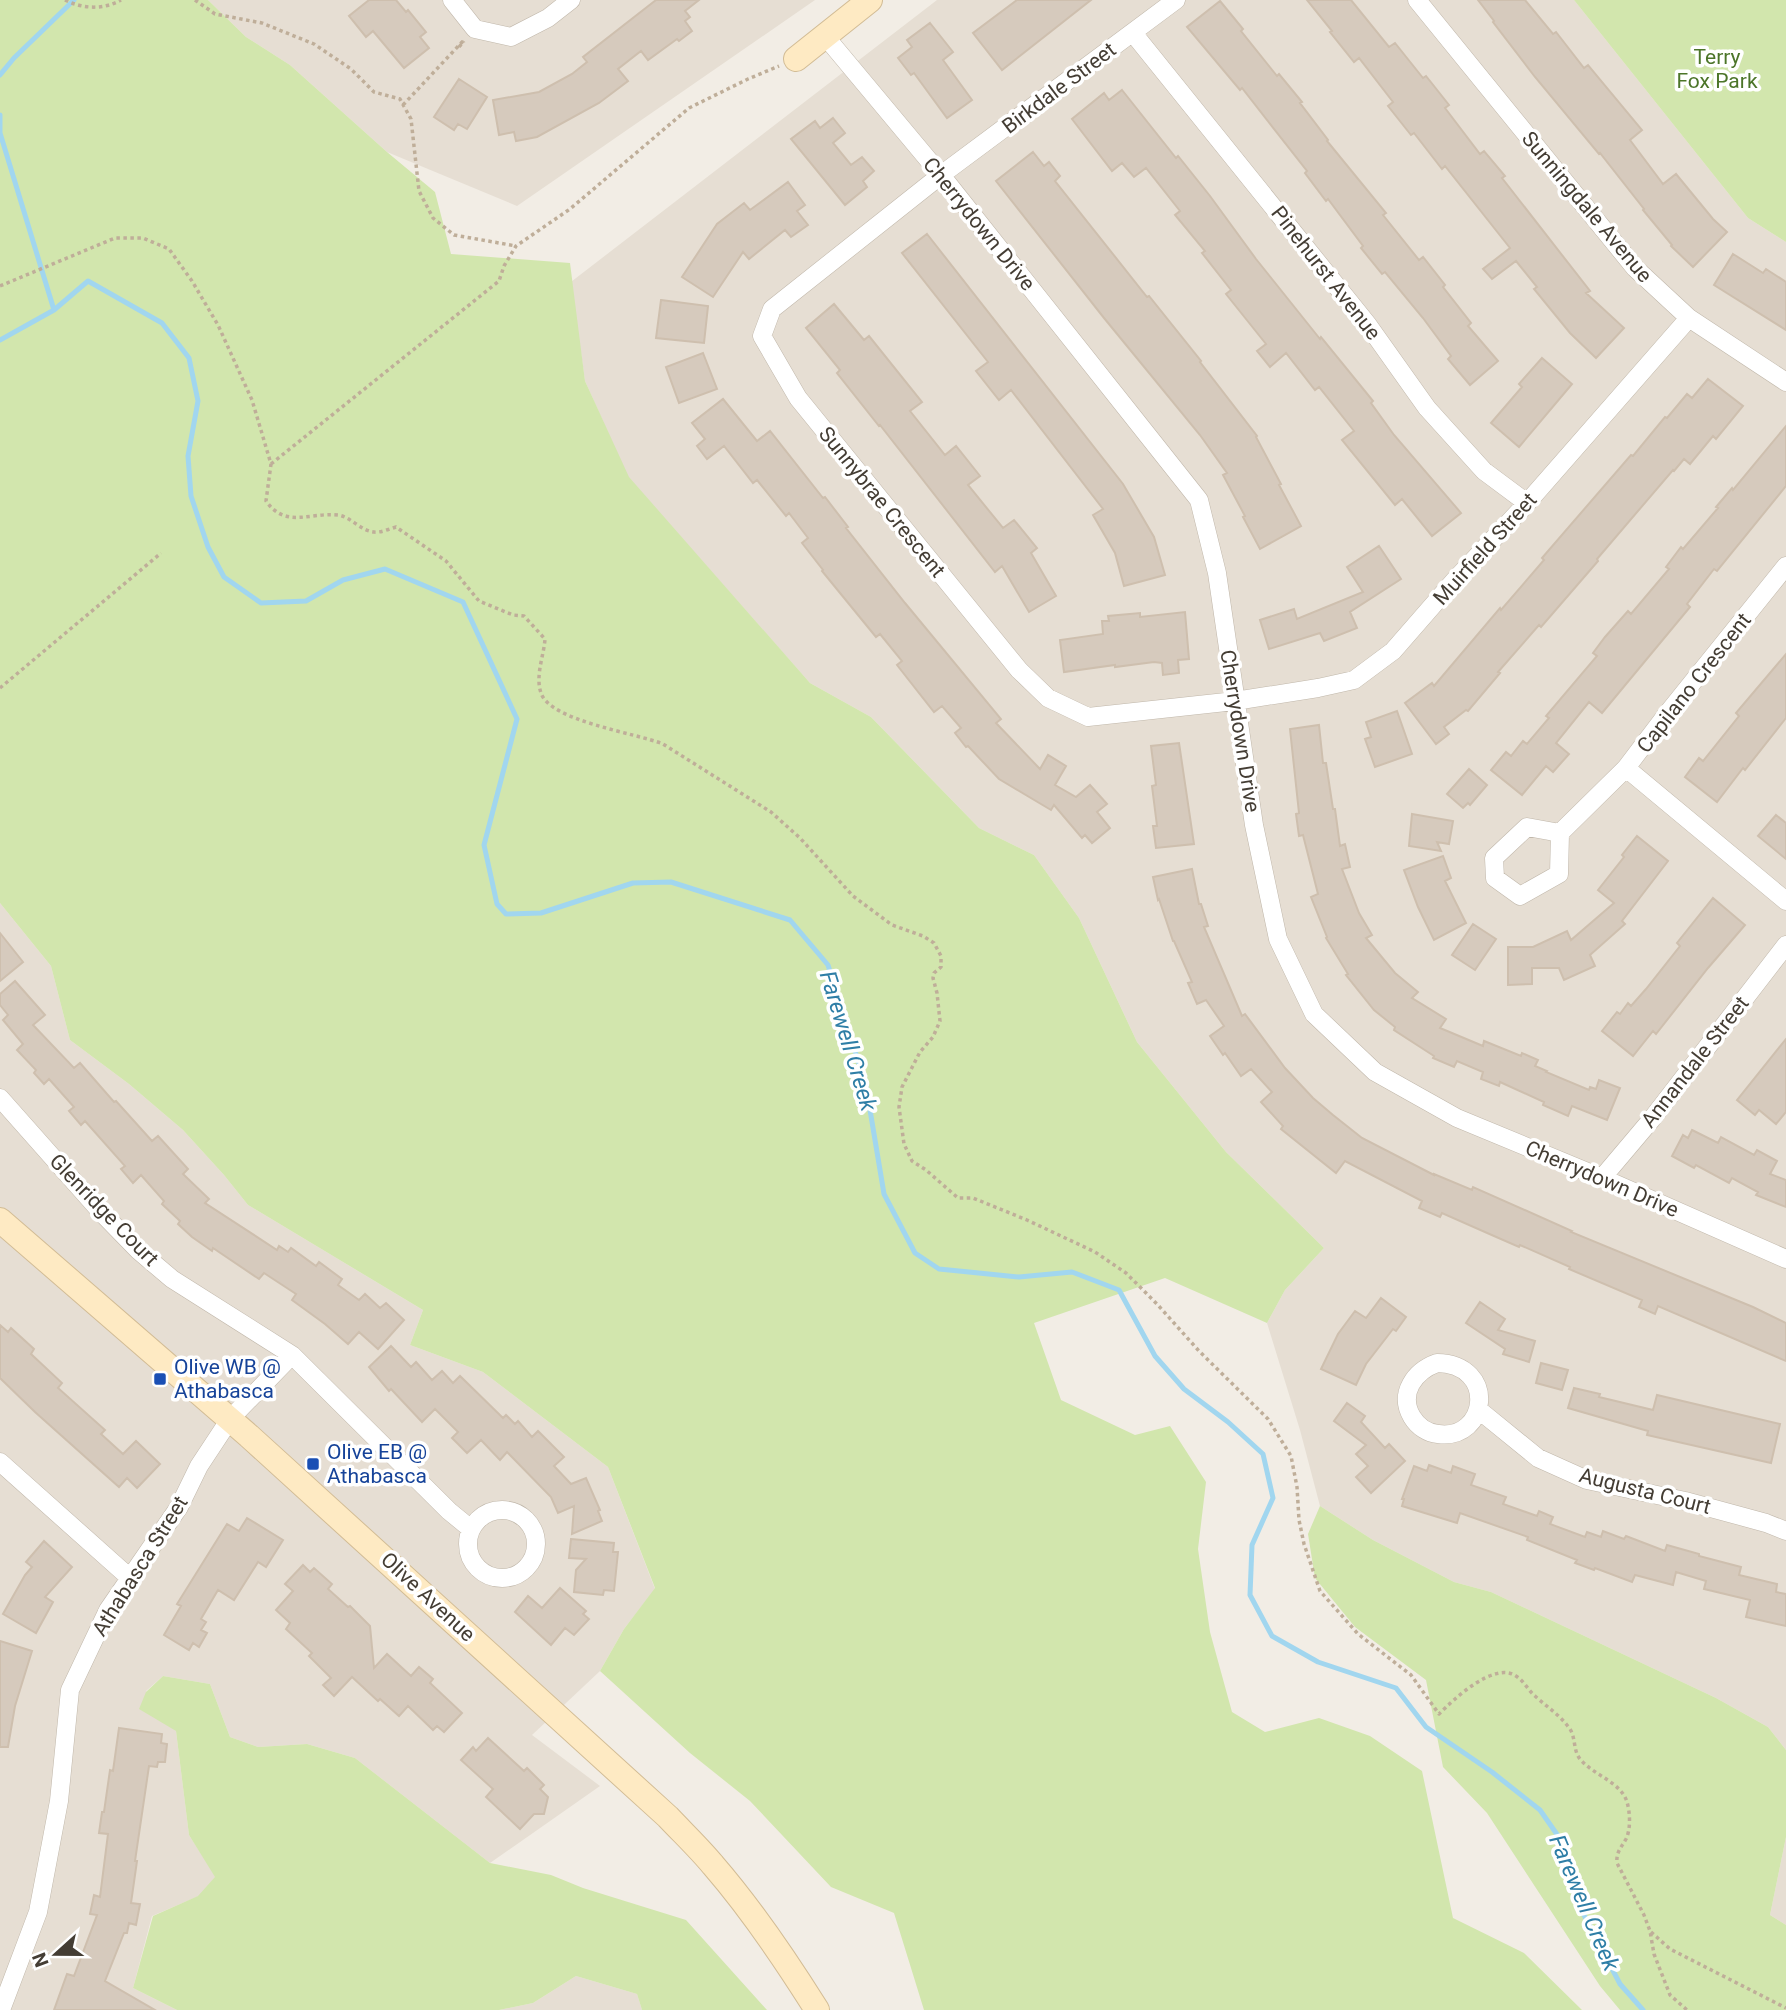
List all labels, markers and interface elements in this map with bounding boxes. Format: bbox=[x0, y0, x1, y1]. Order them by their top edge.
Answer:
street label: Birkdale Street bbox=[998, 37, 1121, 138]
park label: Terry Fox Park bbox=[1676, 45, 1758, 93]
street label: Sunningdale Avenue bbox=[1517, 127, 1657, 287]
street label: Cherrydown Drive bbox=[918, 153, 1040, 295]
street label: Pinehurst Avenue bbox=[1266, 201, 1386, 345]
street label: Sunnybrae Crescent bbox=[814, 422, 950, 582]
street label: Muirfield Street bbox=[1428, 488, 1542, 610]
street label: Capilano Crescent bbox=[1632, 608, 1756, 758]
street label: Cherrydown Drive bbox=[1215, 648, 1265, 814]
water label: Farewell Creek bbox=[814, 968, 882, 1115]
street label: Annandale Street bbox=[1636, 991, 1754, 1132]
street label: Cherrydown Drive bbox=[1522, 1136, 1682, 1222]
street label: Glenridge Court bbox=[45, 1149, 163, 1271]
place label: Olive WB @ Athabasca bbox=[174, 1355, 281, 1403]
marker: Olive WB @ Athabasca bbox=[152, 1371, 168, 1387]
place label: Olive EB @ Athabasca bbox=[327, 1440, 427, 1488]
marker: Olive EB @ Athabasca bbox=[305, 1456, 321, 1472]
street label: Augusta Court bbox=[1577, 1463, 1713, 1519]
street label: Athabasca Street bbox=[87, 1491, 193, 1640]
street label: Olive Avenue bbox=[376, 1547, 480, 1647]
water label: Farewell Creek bbox=[1543, 1831, 1625, 1976]
north arrow bbox=[21, 1919, 91, 1989]
text: N bbox=[27, 1950, 54, 1970]

